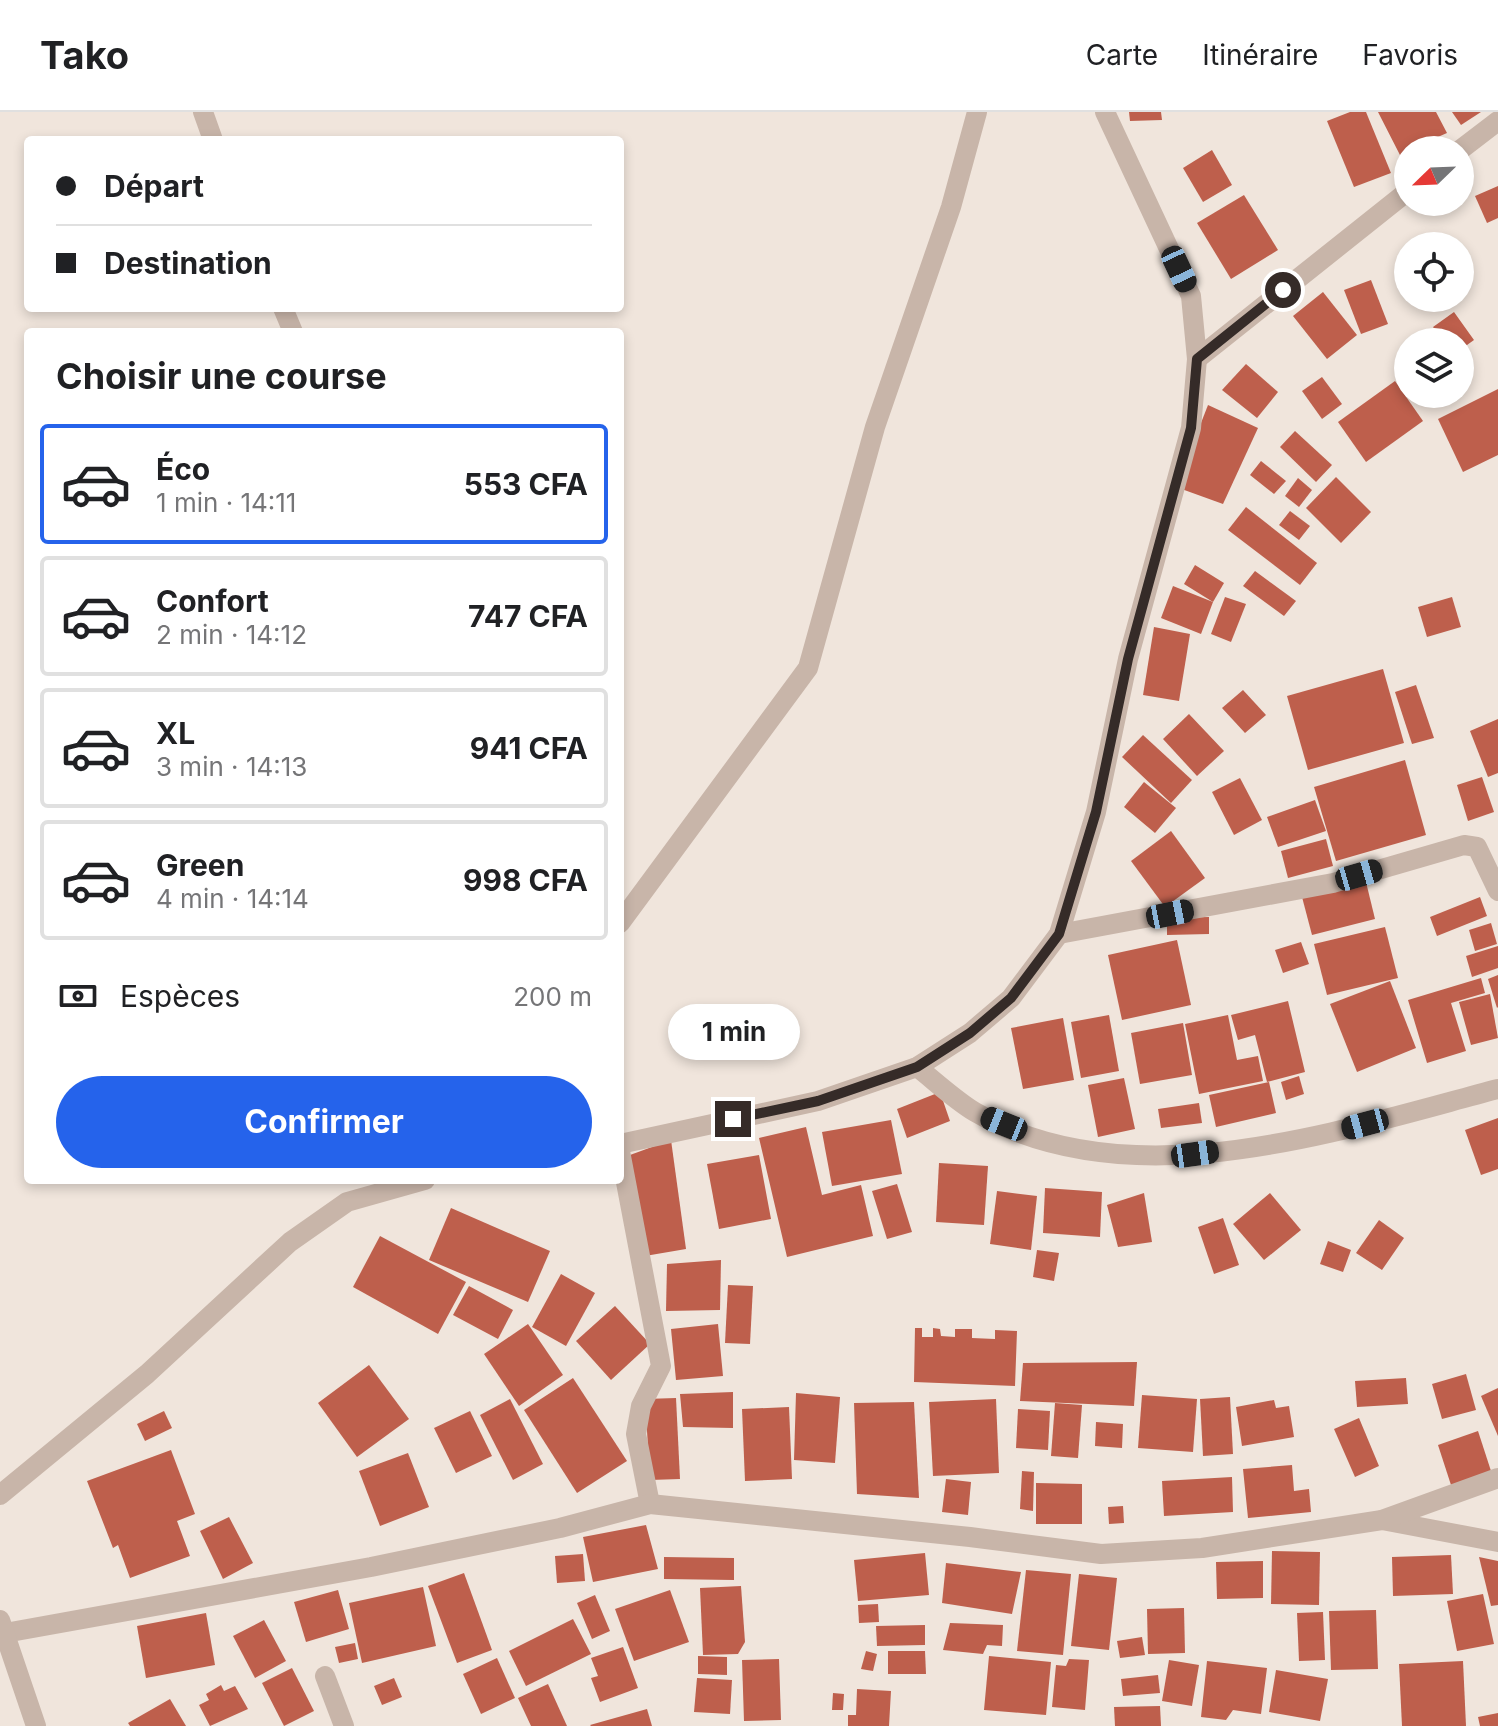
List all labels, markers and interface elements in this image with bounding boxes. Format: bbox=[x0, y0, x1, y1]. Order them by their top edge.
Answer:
text: Tako bbox=[40, 32, 129, 78]
text: Carte bbox=[1086, 38, 1158, 72]
text: Itinéraire bbox=[1202, 38, 1318, 72]
text: Favoris bbox=[1362, 38, 1458, 72]
north arrow bbox=[1394, 136, 1474, 216]
map controls bbox=[1394, 136, 1474, 408]
text: Départ bbox=[104, 168, 204, 204]
button: locate bbox=[1394, 232, 1474, 312]
car bbox=[1158, 242, 1200, 296]
text: Destination bbox=[104, 245, 272, 281]
route start bbox=[1265, 272, 1301, 308]
button: layers bbox=[1394, 328, 1474, 408]
text: Choisir une course bbox=[56, 354, 387, 398]
icon: car bbox=[60, 448, 132, 520]
text: Éco bbox=[156, 451, 210, 487]
text: 553 CFA bbox=[464, 466, 588, 502]
text: 1 min · 14:11 bbox=[156, 487, 296, 518]
icon: car bbox=[60, 580, 132, 652]
text: Confort bbox=[156, 583, 269, 619]
text: 747 CFA bbox=[468, 598, 588, 634]
text: 2 min · 14:12 bbox=[156, 619, 307, 650]
icon: car bbox=[60, 712, 132, 784]
text: XL bbox=[156, 715, 195, 751]
text: 941 CFA bbox=[470, 730, 588, 766]
text: 3 min · 14:13 bbox=[156, 751, 307, 782]
icon: car bbox=[60, 844, 132, 916]
text: Green bbox=[156, 847, 244, 883]
car bbox=[1333, 857, 1385, 893]
text: 998 CFA bbox=[463, 862, 588, 898]
text: 4 min · 14:14 bbox=[156, 883, 309, 914]
car bbox=[1144, 898, 1196, 930]
icon: cash bbox=[56, 974, 100, 1018]
text: Espèces bbox=[120, 978, 240, 1014]
text: 200 m bbox=[513, 981, 592, 1012]
callout: 1 min bbox=[667, 1003, 799, 1059]
text: 1 min bbox=[702, 1016, 766, 1047]
button: Confirmer bbox=[56, 1076, 592, 1168]
route end bbox=[715, 1101, 751, 1137]
car bbox=[977, 1104, 1031, 1144]
car bbox=[1339, 1106, 1391, 1142]
car bbox=[1170, 1139, 1220, 1169]

